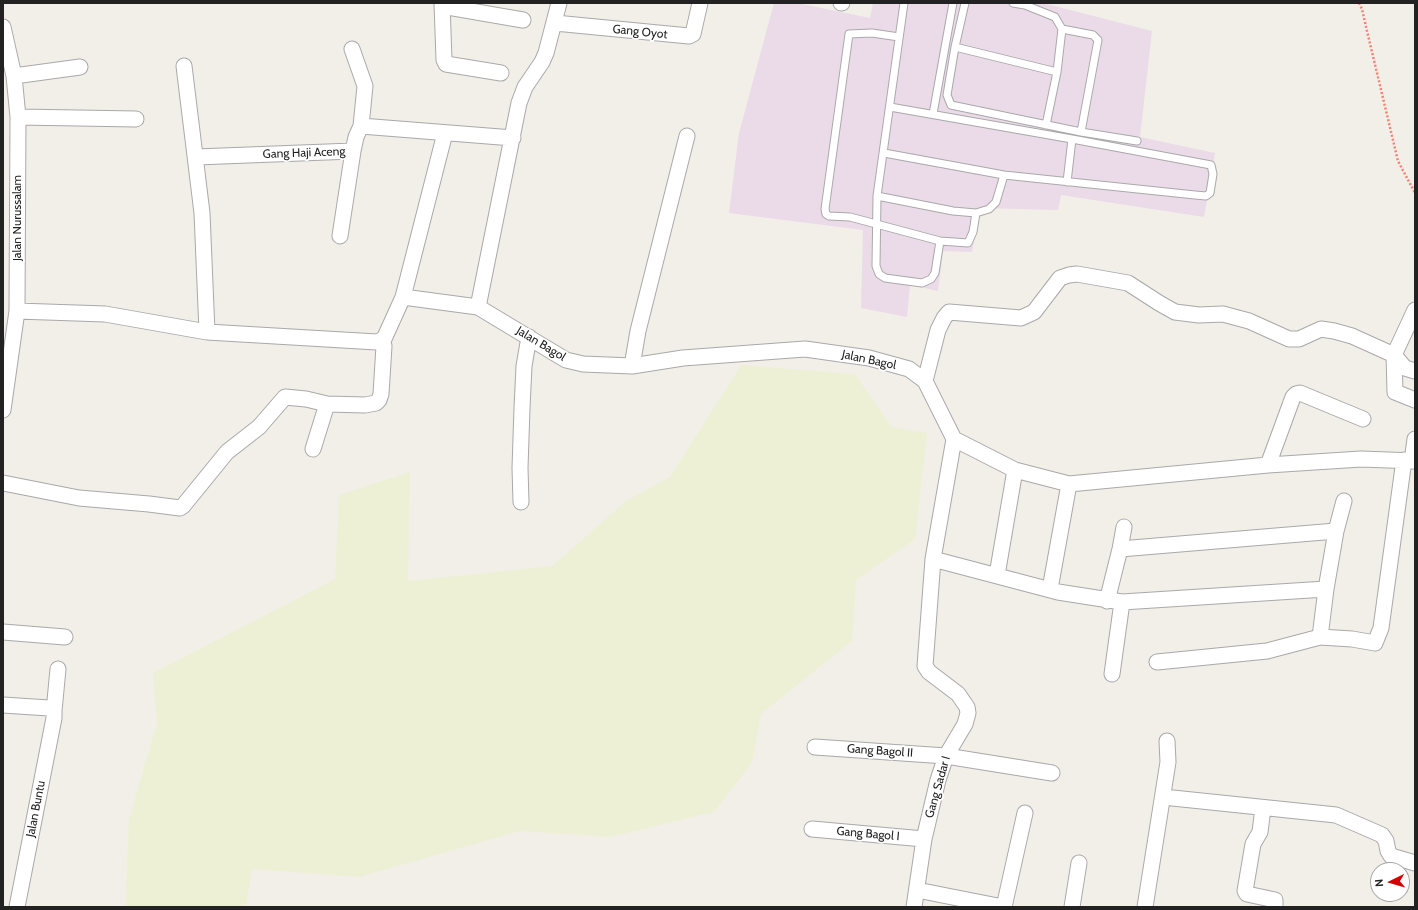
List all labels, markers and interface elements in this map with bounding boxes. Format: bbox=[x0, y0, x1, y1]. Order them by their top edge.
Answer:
street label: Gang Oyot bbox=[612, 22, 668, 42]
street label: Gang Haji Aceng bbox=[262, 144, 346, 162]
street label: Jalan Nurussalam bbox=[10, 175, 24, 261]
street label: Jalan Bagol bbox=[514, 324, 568, 364]
street label: Jalan Bagol bbox=[841, 347, 897, 373]
street label: Gang Bagol II bbox=[846, 742, 914, 760]
street label: Gang Sadar I bbox=[922, 754, 954, 820]
street label: Jalan Buntu bbox=[23, 780, 49, 838]
street label: Gang Bagol I bbox=[836, 824, 900, 844]
north arrow bbox=[1370, 862, 1410, 902]
text: N bbox=[1372, 878, 1386, 887]

